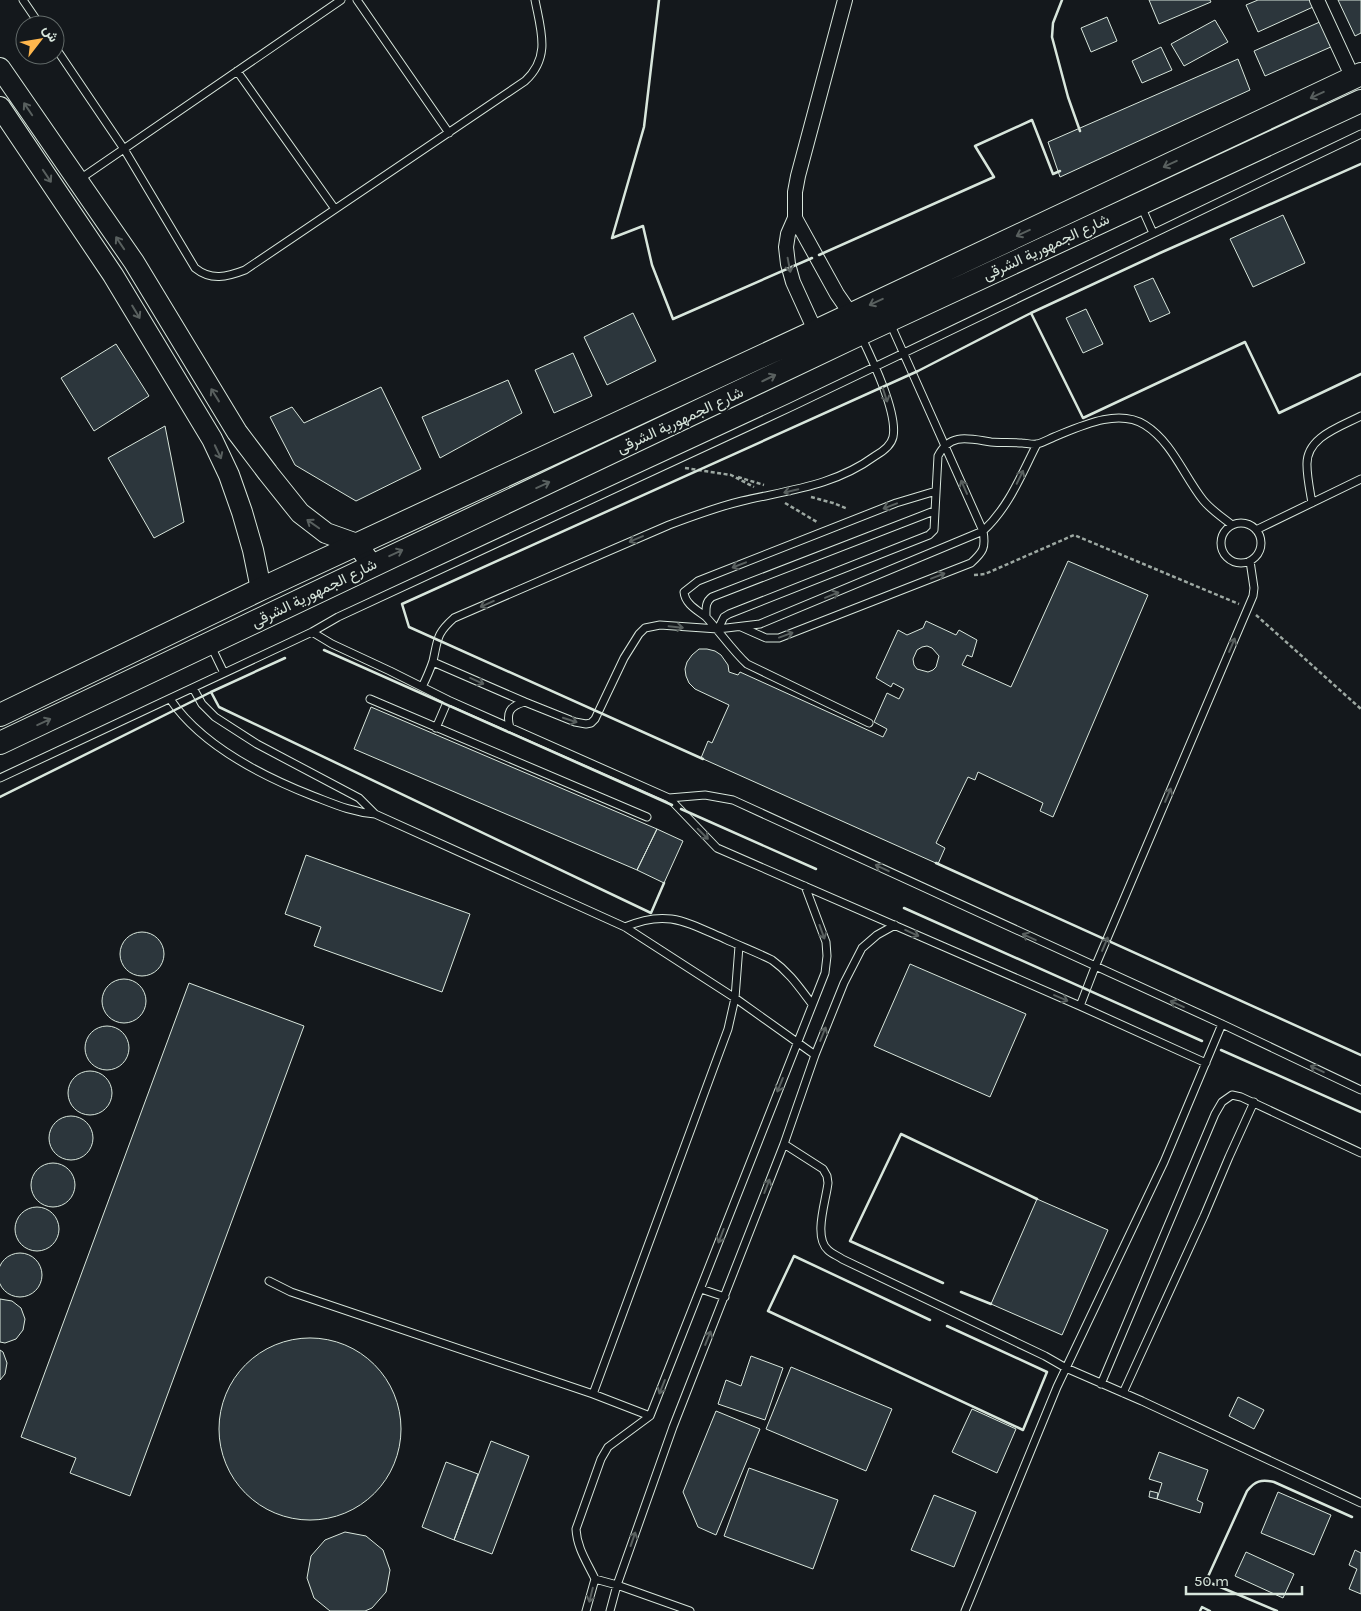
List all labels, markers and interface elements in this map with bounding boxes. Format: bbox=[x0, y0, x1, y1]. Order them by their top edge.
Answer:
north arrow bbox=[15, 15, 65, 65]
text: ش bbox=[39, 22, 62, 45]
one-way arrow bbox=[1310, 91, 1325, 100]
one-way arrow bbox=[23, 102, 33, 116]
one-way arrow bbox=[1163, 160, 1178, 170]
one-way arrow bbox=[42, 169, 52, 183]
street label: شارع الجمهورية الشرقى bbox=[980, 210, 1113, 286]
one-way arrow bbox=[1016, 229, 1031, 239]
one-way arrow bbox=[115, 236, 125, 250]
one-way arrow bbox=[784, 256, 794, 272]
one-way arrow bbox=[869, 298, 884, 308]
one-way arrow bbox=[131, 305, 141, 319]
one-way arrow bbox=[761, 372, 776, 382]
street label: شارع الجمهورية الشرقى bbox=[614, 383, 747, 459]
one-way arrow bbox=[881, 387, 891, 403]
one-way arrow bbox=[210, 389, 220, 403]
one-way arrow bbox=[214, 444, 223, 459]
one-way arrow bbox=[1016, 470, 1026, 485]
one-way arrow bbox=[535, 479, 550, 489]
one-way arrow bbox=[958, 480, 968, 495]
one-way arrow bbox=[783, 487, 799, 496]
one-way arrow bbox=[883, 502, 898, 511]
one-way arrow bbox=[306, 519, 320, 529]
one-way arrow bbox=[629, 535, 644, 544]
one-way arrow bbox=[388, 548, 403, 558]
street label: شارع الجمهورية الشرقى bbox=[248, 555, 381, 633]
one-way arrow bbox=[731, 561, 747, 570]
one-way arrow bbox=[930, 571, 945, 580]
one-way arrow bbox=[824, 589, 839, 599]
one-way arrow bbox=[480, 600, 495, 610]
one-way arrow bbox=[667, 622, 683, 632]
one-way arrow bbox=[778, 630, 794, 639]
one-way arrow bbox=[1227, 638, 1237, 653]
one-way arrow bbox=[469, 677, 484, 687]
one-way arrow bbox=[36, 716, 51, 726]
one-way arrow bbox=[562, 716, 577, 725]
one-way arrow bbox=[1164, 788, 1174, 803]
one-way arrow bbox=[696, 828, 709, 840]
one-way arrow bbox=[875, 863, 890, 873]
one-way arrow bbox=[818, 924, 827, 939]
one-way arrow bbox=[904, 928, 919, 938]
one-way arrow bbox=[1022, 931, 1037, 941]
one-way arrow bbox=[1100, 937, 1110, 952]
one-way arrow bbox=[1053, 993, 1068, 1003]
one-way arrow bbox=[1170, 998, 1185, 1008]
one-way arrow bbox=[819, 1027, 829, 1042]
one-way arrow bbox=[1310, 1064, 1325, 1073]
one-way arrow bbox=[775, 1077, 784, 1092]
one-way arrow bbox=[763, 1179, 772, 1194]
one-way arrow bbox=[716, 1228, 725, 1243]
one-way arrow bbox=[704, 1331, 714, 1346]
one-way arrow bbox=[656, 1379, 666, 1394]
one-way arrow bbox=[629, 1531, 639, 1547]
scale bar bbox=[1186, 1564, 1302, 1596]
text: 50 m bbox=[1194, 1572, 1229, 1590]
one-way arrow bbox=[586, 1587, 595, 1603]

